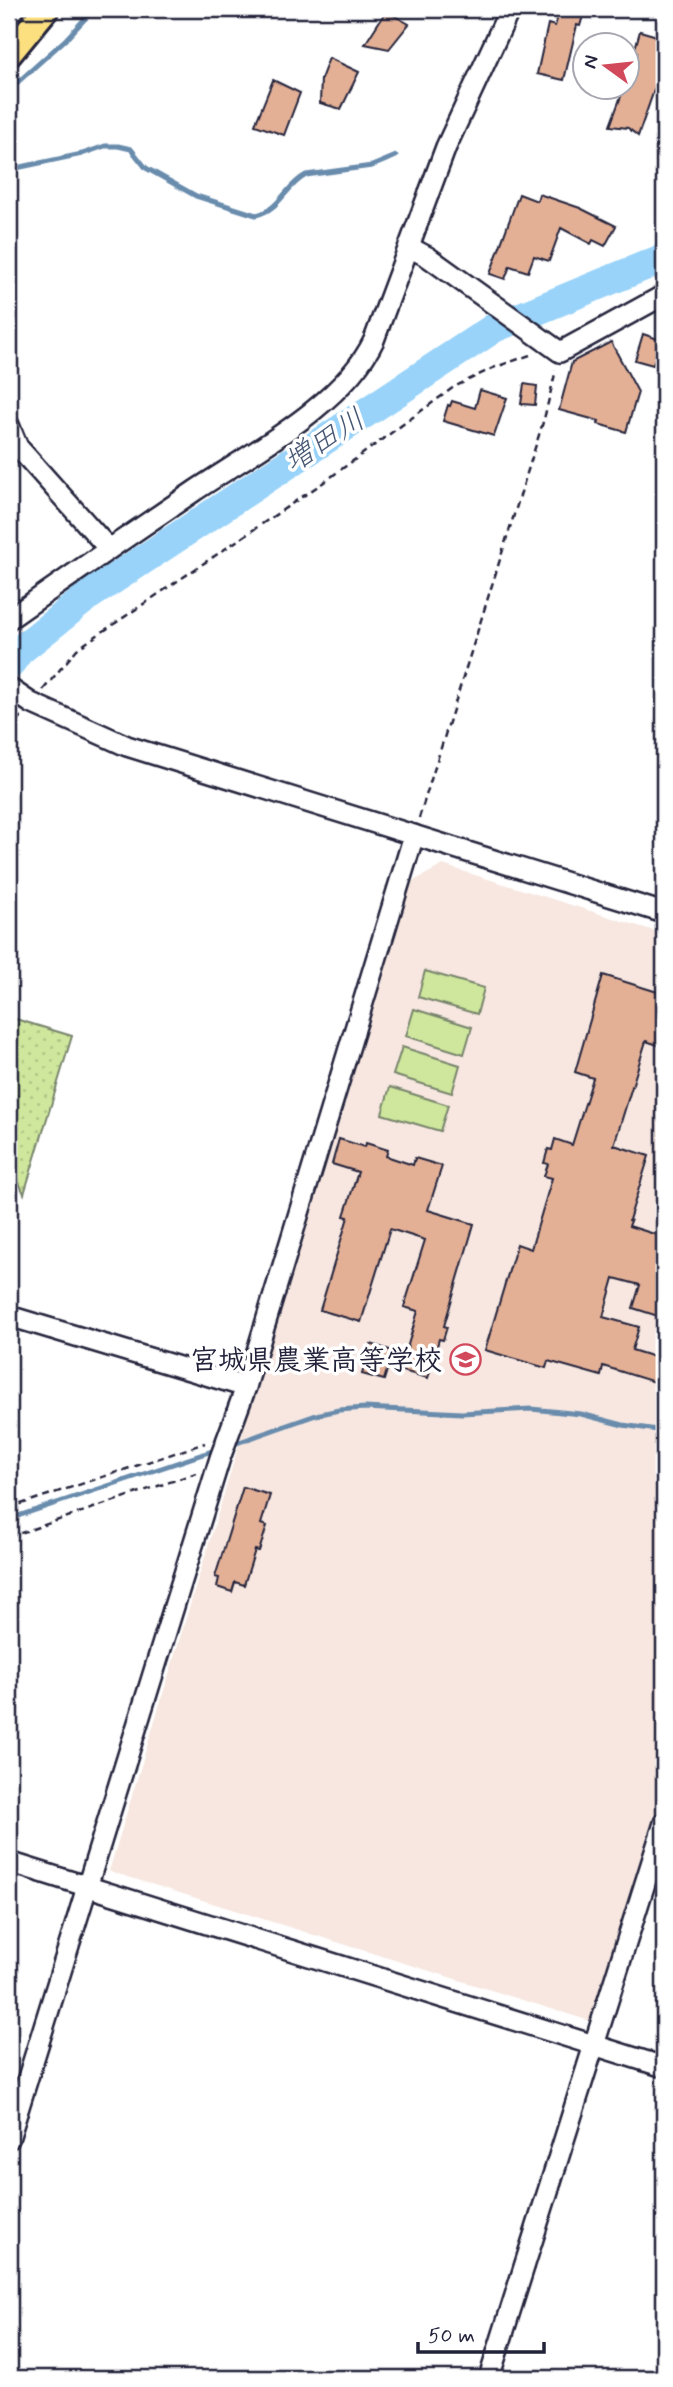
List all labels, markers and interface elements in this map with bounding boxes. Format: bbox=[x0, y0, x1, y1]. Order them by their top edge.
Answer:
north arrow bbox=[572, 32, 642, 102]
text: N bbox=[577, 53, 605, 71]
water label: 増田川 bbox=[276, 400, 373, 482]
school or university icon: 宮城県農業高等学校 bbox=[448, 1342, 482, 1376]
place label: 宮城県農業高等学校 bbox=[190, 1343, 442, 1380]
scale bar bbox=[418, 2310, 544, 2354]
text: 50 m bbox=[428, 2322, 475, 2350]

